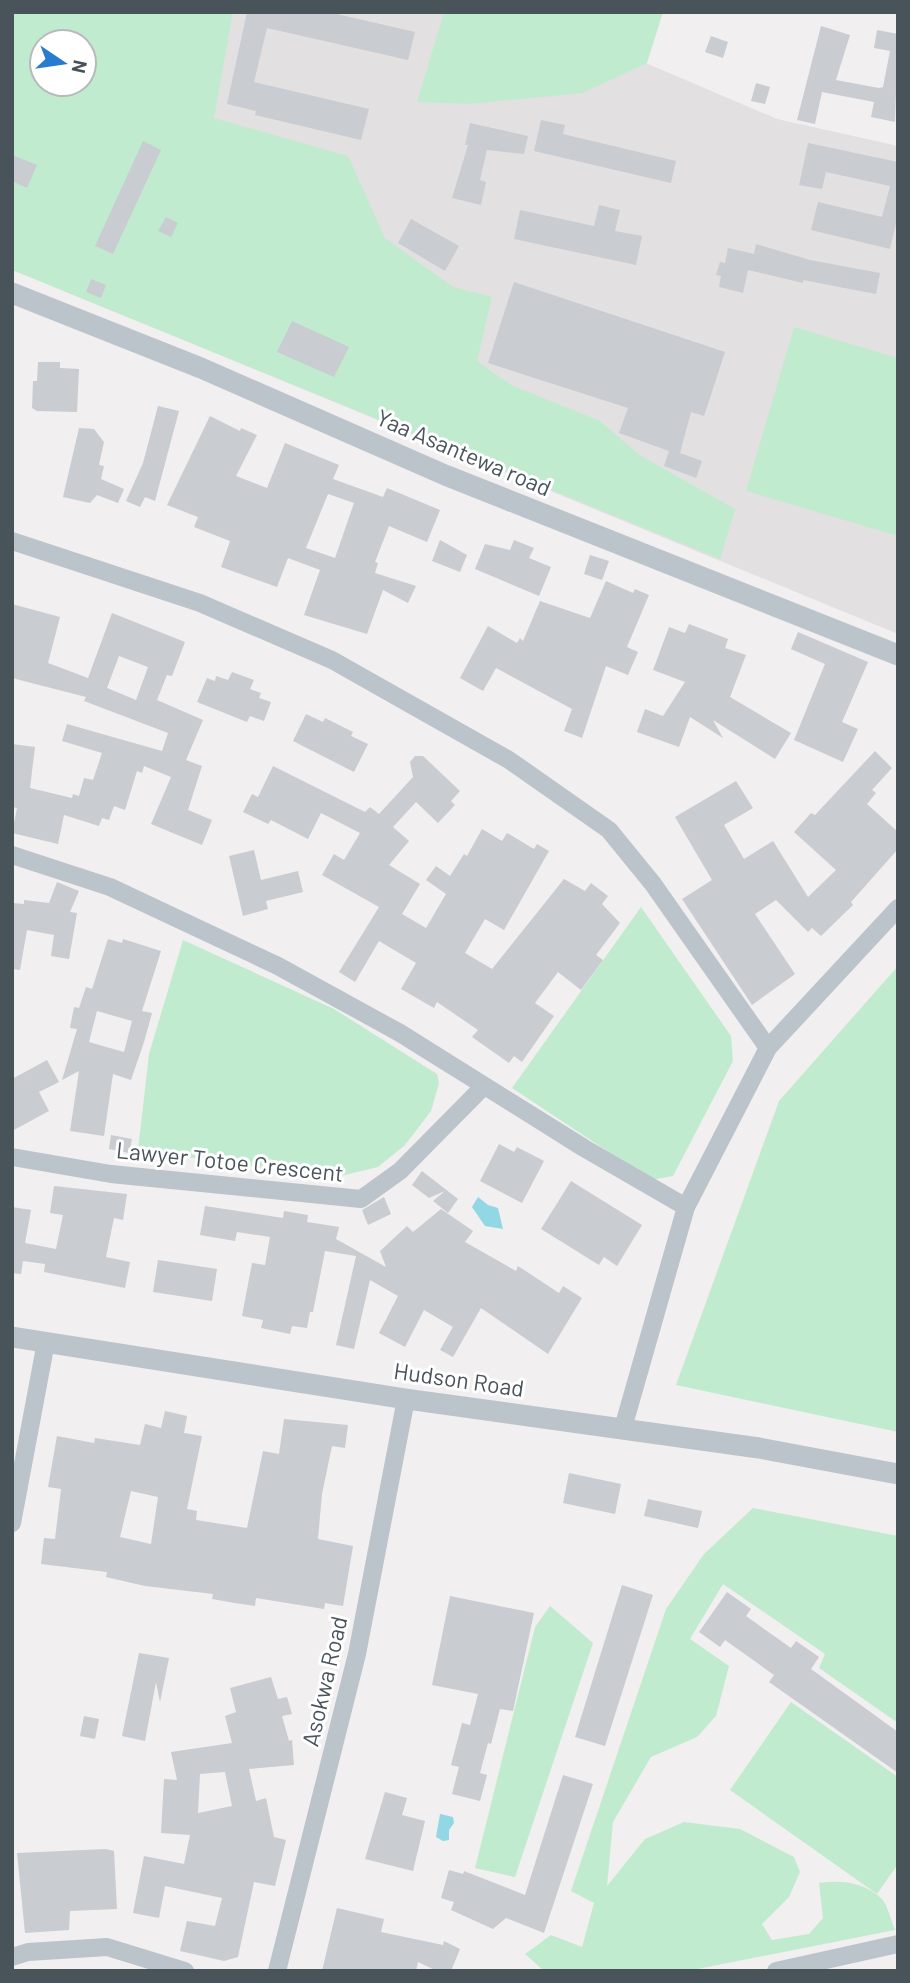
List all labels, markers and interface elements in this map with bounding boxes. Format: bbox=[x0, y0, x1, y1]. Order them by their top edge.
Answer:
north arrow bbox=[28, 28, 98, 98]
text: N bbox=[67, 58, 93, 76]
street label: Yaa Asantewa road bbox=[372, 403, 556, 501]
street label: Lawyer Totoe Crescent bbox=[115, 1135, 345, 1187]
street label: Hudson Road bbox=[392, 1356, 526, 1402]
street label: Asokwa Road bbox=[295, 1613, 353, 1749]

